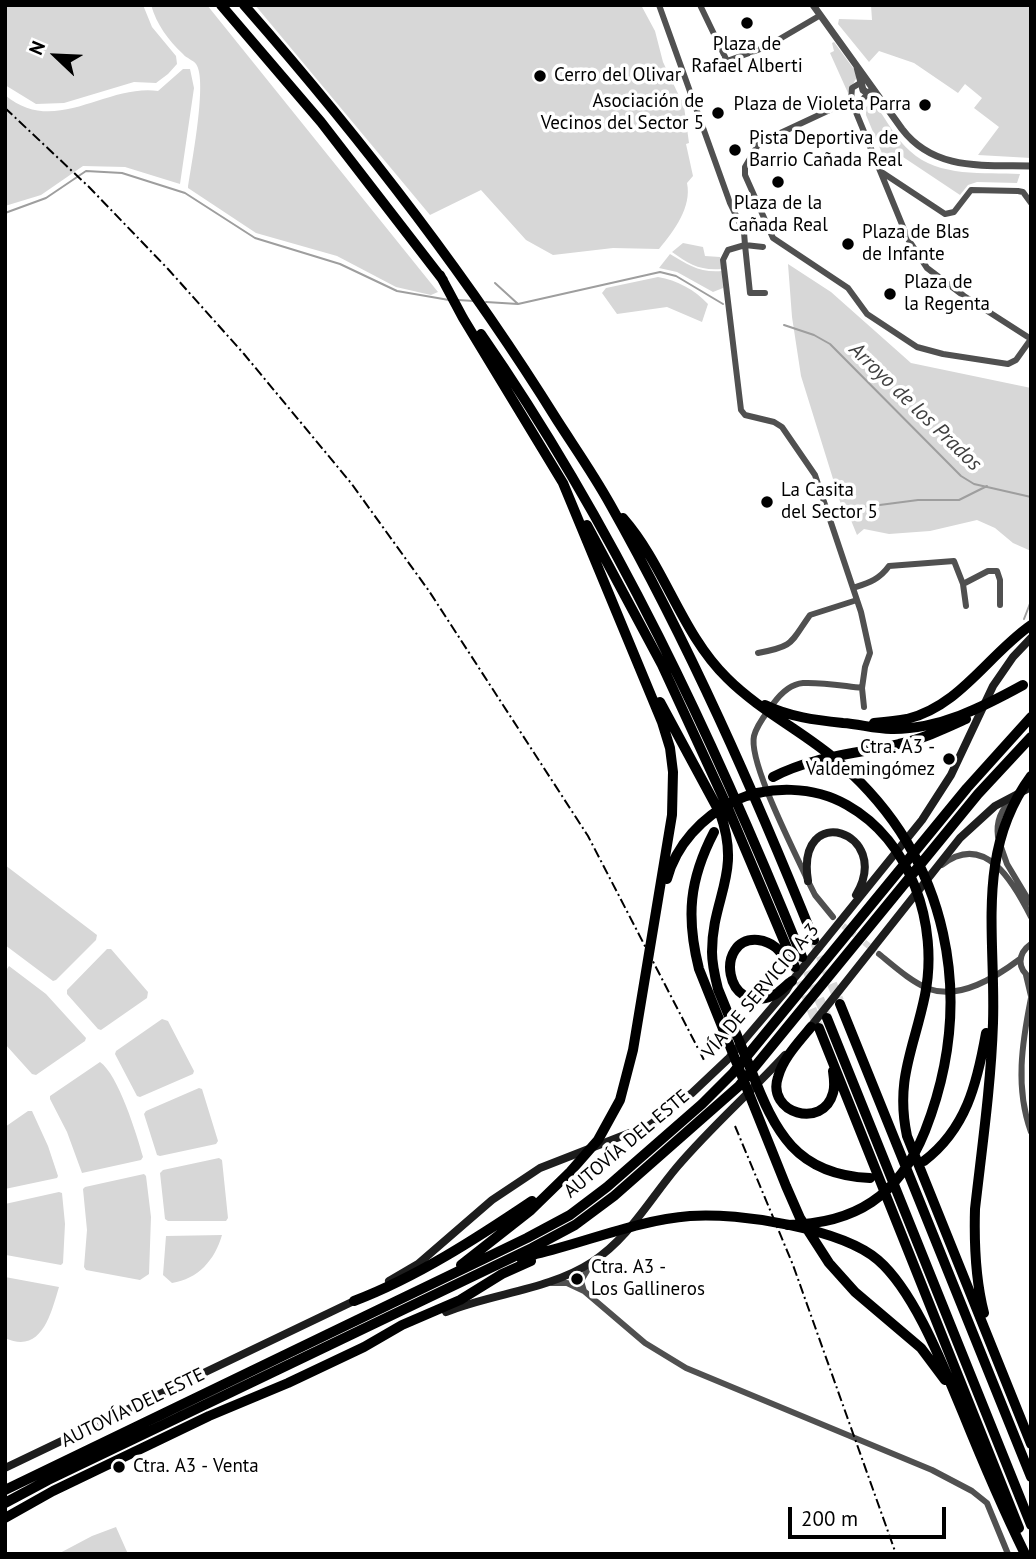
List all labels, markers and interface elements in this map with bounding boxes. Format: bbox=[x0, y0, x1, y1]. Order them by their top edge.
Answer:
marker: Plaza de Rafael Alberti bbox=[739, 15, 755, 31]
north arrow bbox=[21, 21, 91, 91]
place label: Plaza de Rafael Alberti bbox=[691, 34, 803, 78]
text: N bbox=[23, 37, 50, 58]
place label: Cerro del Olivar bbox=[554, 65, 681, 87]
marker: Cerro del Olivar bbox=[532, 68, 548, 84]
place label: Asociación de Vecinos del Sector 5 bbox=[541, 91, 704, 135]
place label: Plaza de Violeta Parra bbox=[734, 94, 911, 116]
marker: Plaza de Violeta Parra bbox=[917, 97, 933, 113]
marker: Asociación de Vecinos del Sector 5 bbox=[710, 105, 726, 121]
place label: Pista Deportiva de Barrio Cañada Real bbox=[749, 128, 902, 172]
marker: Pista Deportiva de Barrio Cañada Real bbox=[727, 142, 743, 158]
marker: Plaza de la Cañada Real bbox=[770, 174, 786, 190]
place label: Plaza de la Cañada Real bbox=[728, 193, 828, 237]
place label: Plaza de Blas de Infante bbox=[862, 222, 970, 266]
marker: Plaza de Blas de Infante bbox=[840, 236, 856, 252]
place label: Plaza de la Regenta bbox=[904, 272, 990, 316]
marker: Plaza de la Regenta bbox=[882, 286, 898, 302]
water label: Arroyo de los Prados bbox=[844, 337, 986, 477]
place label: La Casita del Sector 5 bbox=[781, 480, 878, 524]
marker: La Casita del Sector 5 bbox=[759, 494, 775, 510]
place label: Ctra. A3 - Valdemingómez bbox=[806, 737, 935, 781]
marker: Ctra. A3 - Valdemingómez bbox=[941, 751, 957, 767]
street label: VÍA DE SERVICIO A-3 bbox=[698, 919, 824, 1063]
street label: AUTOVÍA DEL ESTE bbox=[560, 1085, 694, 1203]
place label: Ctra. A3 - Los Gallineros bbox=[591, 1257, 705, 1301]
marker: Ctra. A3 - Los Gallineros bbox=[569, 1271, 585, 1287]
street label: AUTOVÍA DEL ESTE bbox=[58, 1363, 208, 1453]
place label: Ctra. A3 - Venta bbox=[133, 1456, 259, 1478]
marker: Ctra. A3 - Venta bbox=[111, 1459, 127, 1475]
scale bar bbox=[791, 1492, 948, 1536]
text: 200 m bbox=[801, 1505, 858, 1532]

